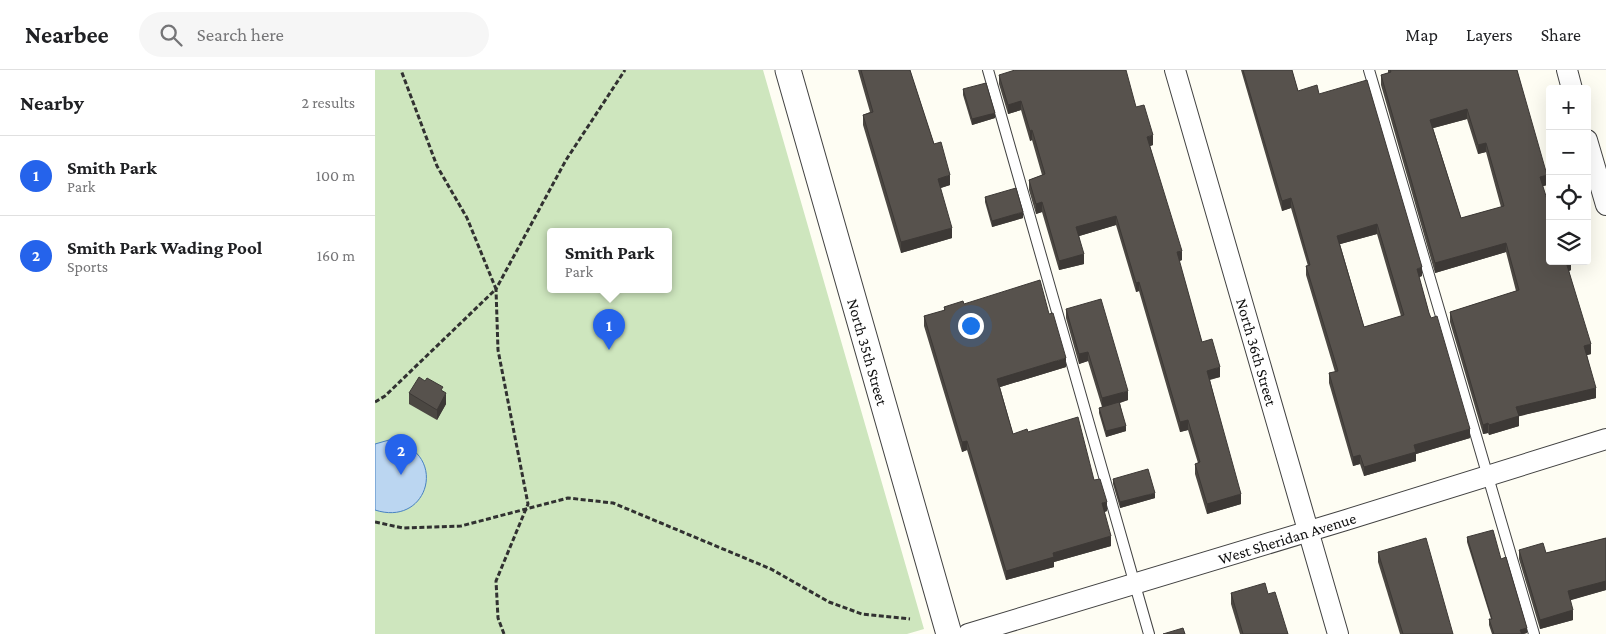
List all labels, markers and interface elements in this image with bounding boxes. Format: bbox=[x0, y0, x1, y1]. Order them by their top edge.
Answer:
search box bbox=[139, 12, 489, 57]
text: Nearbee bbox=[25, 21, 109, 48]
icon: search bbox=[157, 21, 185, 49]
text: Search here bbox=[197, 24, 284, 45]
text: Map bbox=[1405, 25, 1438, 45]
text: Layers bbox=[1466, 25, 1513, 45]
text: Share bbox=[1541, 25, 1581, 45]
map controls bbox=[1546, 85, 1591, 265]
button: + bbox=[1546, 85, 1591, 130]
text: Nearby bbox=[20, 91, 84, 115]
text: 2 results bbox=[302, 94, 355, 111]
button: − bbox=[1546, 130, 1591, 175]
text: Smith Park bbox=[67, 157, 157, 178]
text: 1 bbox=[33, 167, 39, 184]
text: 100 m bbox=[316, 167, 355, 184]
button: locate bbox=[1546, 175, 1591, 220]
text: Park bbox=[67, 178, 95, 195]
button: layers bbox=[1546, 220, 1591, 265]
popup bbox=[547, 228, 672, 293]
text: Smith Park Wading Pool bbox=[67, 237, 262, 258]
text: Smith Park bbox=[565, 242, 654, 263]
text: 2 bbox=[32, 247, 40, 264]
text: 160 m bbox=[317, 247, 355, 264]
text: Sports bbox=[67, 258, 108, 275]
text: Park bbox=[565, 263, 593, 280]
street label: North 36th Street bbox=[1233, 296, 1280, 408]
street label: North 35th Street bbox=[844, 297, 891, 408]
pin: 1 bbox=[593, 309, 625, 350]
your location bbox=[958, 313, 984, 339]
pin: 2 bbox=[385, 434, 417, 475]
street label: West Sheridan Avenue bbox=[1216, 509, 1358, 568]

